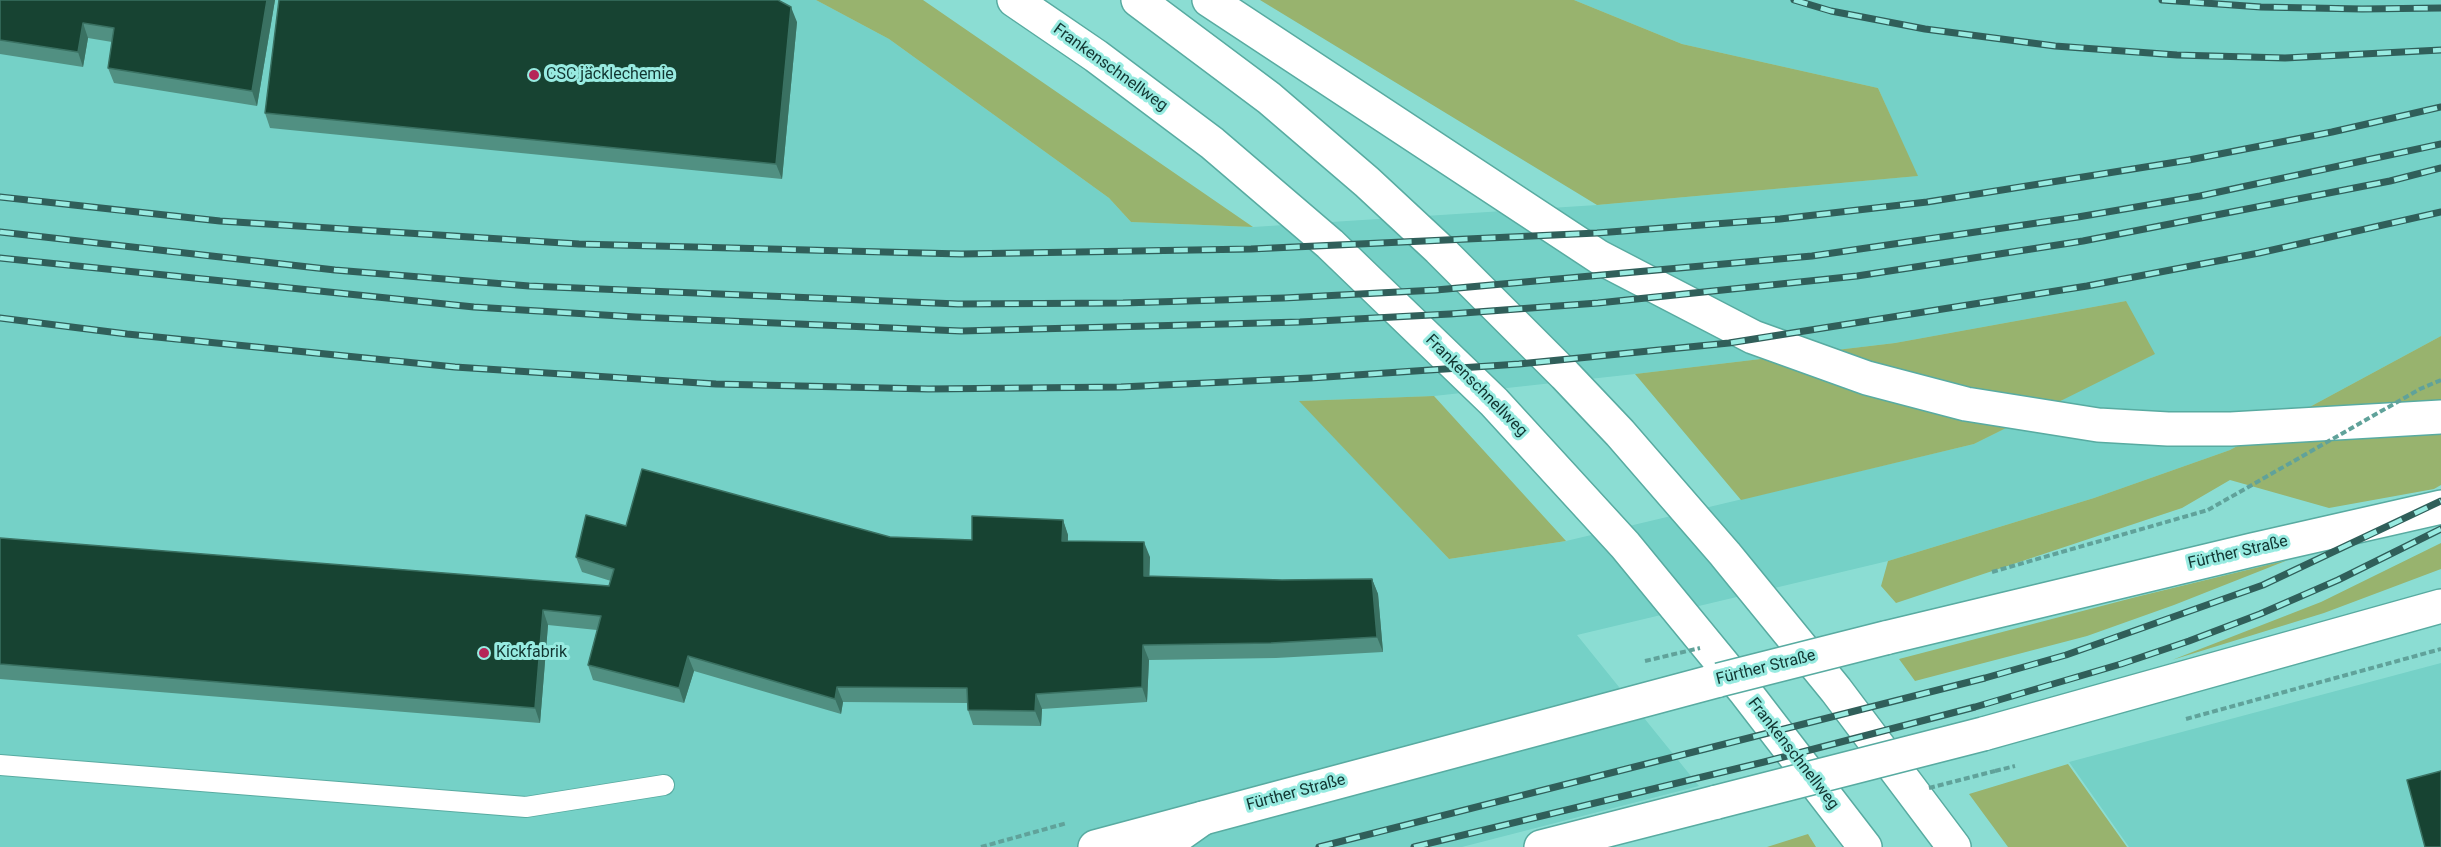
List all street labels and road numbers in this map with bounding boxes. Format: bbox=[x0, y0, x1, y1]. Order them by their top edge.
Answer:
street label: Frankenschnellweg bbox=[1049, 20, 1171, 116]
street label: Frankenschnellweg bbox=[1421, 331, 1531, 441]
street label: Fürther Straße bbox=[2186, 532, 2290, 574]
street label: Fürther Straße bbox=[1714, 646, 1818, 690]
street label: Frankenschnellweg bbox=[1743, 694, 1843, 814]
street label: Fürther Straße bbox=[1244, 771, 1348, 815]

